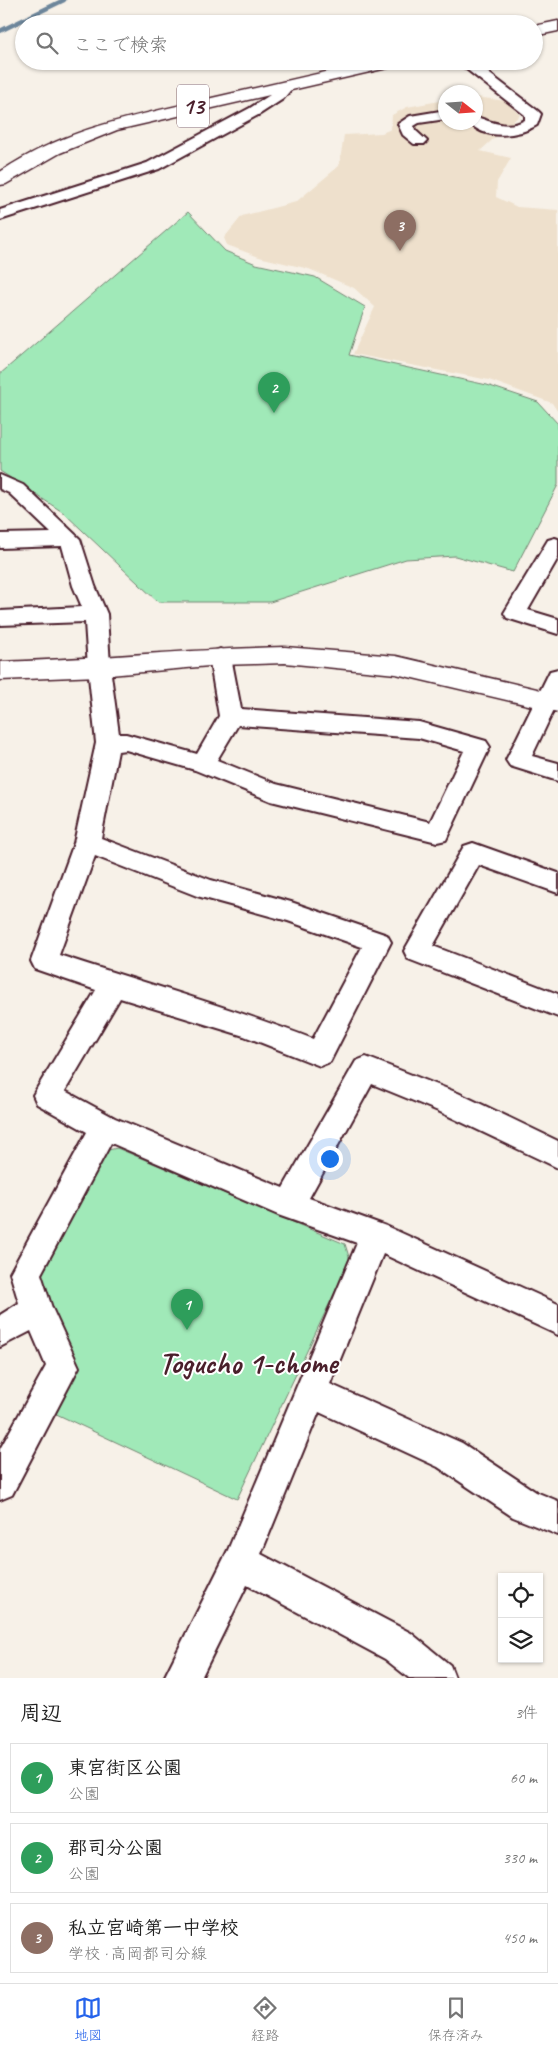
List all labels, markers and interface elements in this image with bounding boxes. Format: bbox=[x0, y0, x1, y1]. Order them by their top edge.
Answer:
search box bbox=[15, 15, 543, 70]
icon: search bbox=[33, 29, 61, 57]
text: ここで検索 bbox=[73, 33, 168, 57]
road number: 13 bbox=[177, 84, 209, 128]
north arrow bbox=[438, 85, 483, 130]
pin: 3 bbox=[384, 210, 416, 251]
pin: 2 bbox=[258, 372, 290, 413]
your location bbox=[317, 1146, 343, 1172]
pin: 1 bbox=[171, 1289, 203, 1330]
district label: Togucho 1-chome bbox=[159, 1343, 340, 1382]
map controls bbox=[498, 1573, 543, 1663]
button: locate bbox=[498, 1573, 543, 1618]
button: layers bbox=[498, 1618, 543, 1663]
text: 周辺 bbox=[20, 1700, 62, 1726]
text: 3件 bbox=[515, 1703, 538, 1723]
text: 東宮街区公園 bbox=[68, 1756, 182, 1780]
text: 1 bbox=[33, 1768, 41, 1788]
text: 60 m bbox=[510, 1768, 537, 1788]
text: 公園 bbox=[68, 1784, 100, 1804]
text: 郡司分公園 bbox=[68, 1836, 163, 1860]
text: 2 bbox=[33, 1848, 41, 1868]
text: 330 m bbox=[503, 1848, 537, 1868]
text: 公園 bbox=[68, 1864, 100, 1884]
text: 私立宮崎第一中学校 bbox=[68, 1916, 239, 1940]
text: 3 bbox=[33, 1928, 41, 1948]
text: 450 m bbox=[503, 1928, 537, 1948]
text: 学校 · 高岡都司分線 bbox=[68, 1944, 207, 1964]
tab: 地図 bbox=[74, 1994, 102, 2044]
tab: 経路 bbox=[251, 1994, 279, 2044]
tab: 保存済み bbox=[428, 1994, 484, 2044]

